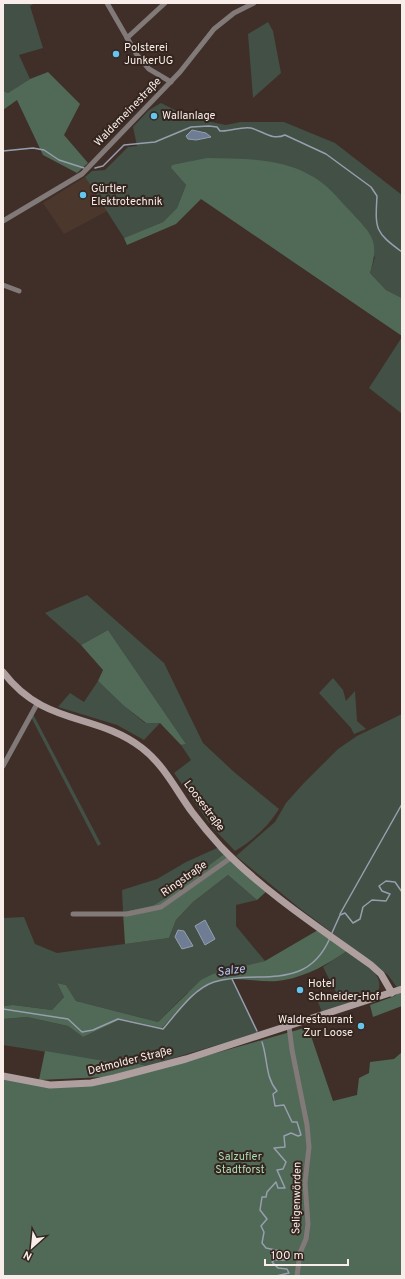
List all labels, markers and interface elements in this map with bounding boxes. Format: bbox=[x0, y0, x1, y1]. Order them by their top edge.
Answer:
place label: Polsterei JunkerUG bbox=[124, 41, 173, 68]
marker: Polsterei JunkerUG bbox=[111, 49, 121, 59]
street label: Waldemeinestraße bbox=[91, 74, 165, 150]
place label: Wallanlage bbox=[162, 109, 216, 123]
marker: Wallanlage bbox=[149, 111, 159, 121]
place label: Gürtler Elektrotechnik bbox=[91, 182, 163, 209]
marker: Gürtler Elektrotechnik bbox=[78, 190, 88, 200]
street label: Loosestraße bbox=[180, 778, 228, 834]
street label: Ringstraße bbox=[158, 858, 210, 900]
water label: Salze bbox=[216, 961, 247, 981]
place label: Hotel Schneider-Hof bbox=[308, 977, 380, 1004]
marker: Hotel Schneider-Hof bbox=[295, 985, 305, 995]
place label: Waldrestaurant Zur Loose bbox=[278, 1013, 353, 1040]
marker: Waldrestaurant Zur Loose bbox=[356, 1021, 366, 1031]
street label: Detmolder Straße bbox=[86, 1044, 174, 1078]
park label: Salzufler Stadtforst bbox=[215, 1150, 265, 1177]
street label: Seligenwörden bbox=[289, 1162, 305, 1234]
north arrow bbox=[12, 1227, 52, 1267]
scale bar bbox=[265, 1241, 348, 1267]
text: N bbox=[21, 1247, 35, 1263]
text: 100 m bbox=[271, 1248, 304, 1264]

